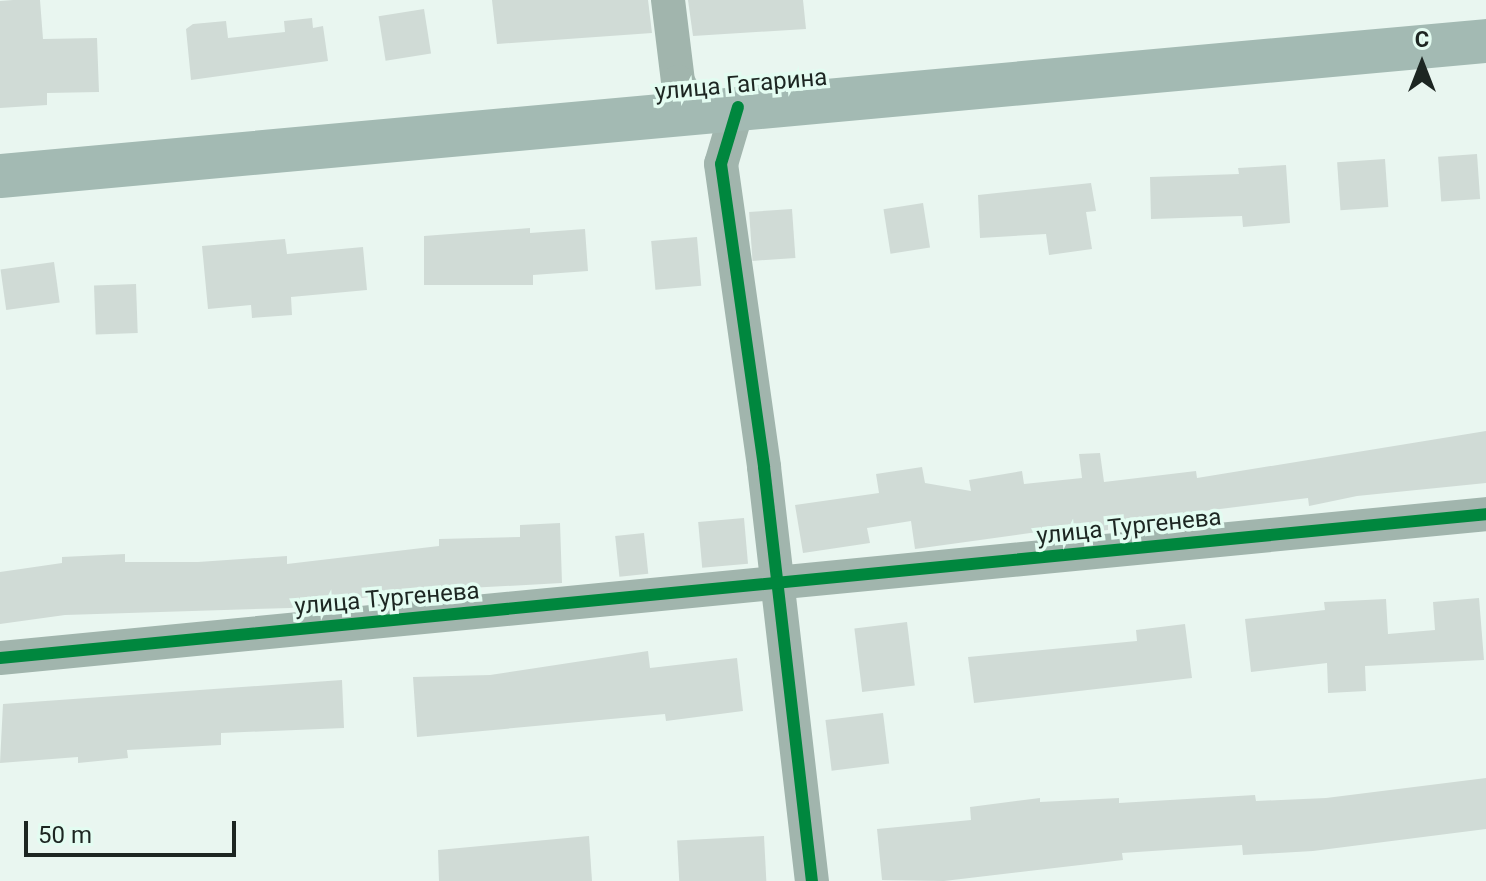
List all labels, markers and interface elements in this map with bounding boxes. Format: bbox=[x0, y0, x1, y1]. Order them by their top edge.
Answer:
north arrow bbox=[1382, 24, 1462, 104]
text: С bbox=[1415, 27, 1429, 52]
street label: улица Гагарина bbox=[654, 63, 828, 107]
street label: улица Тургенева bbox=[1035, 503, 1223, 551]
street label: улица Тургенева bbox=[293, 577, 481, 621]
scale bar bbox=[28, 805, 240, 855]
text: 50 m bbox=[38, 821, 92, 849]

